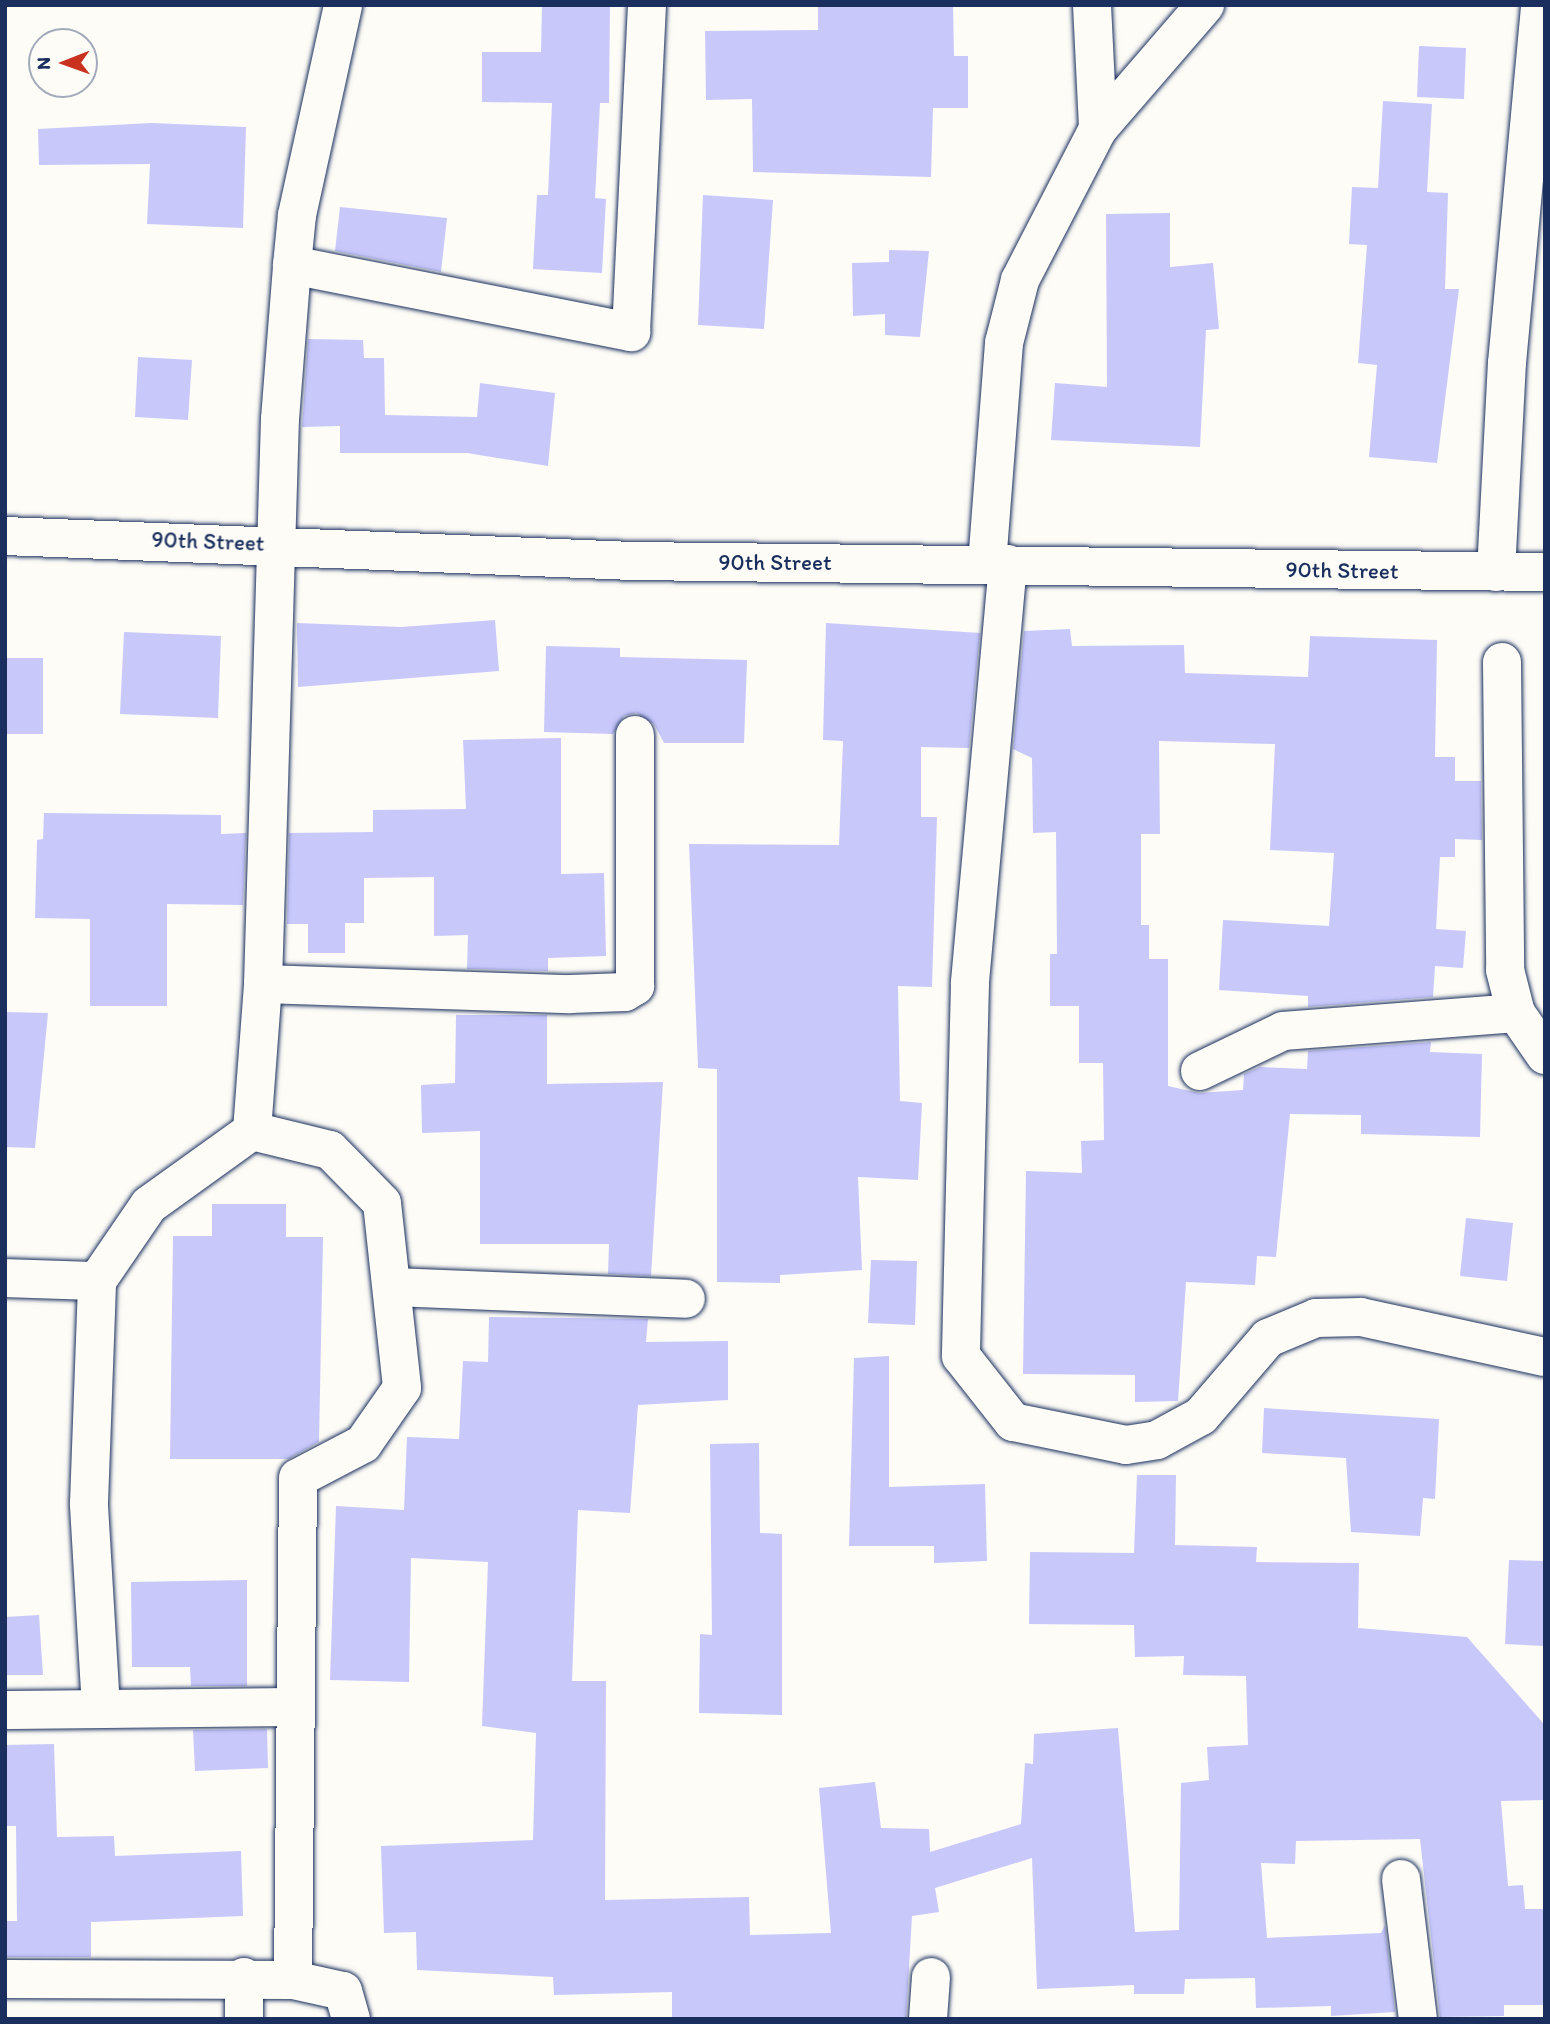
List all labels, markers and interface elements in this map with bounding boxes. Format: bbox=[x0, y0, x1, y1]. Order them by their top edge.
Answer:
north arrow bbox=[28, 28, 98, 98]
text: N bbox=[32, 57, 55, 70]
street label: 90th Street bbox=[151, 525, 265, 557]
street label: 90th Street bbox=[719, 548, 831, 576]
street label: 90th Street bbox=[1285, 555, 1399, 585]

